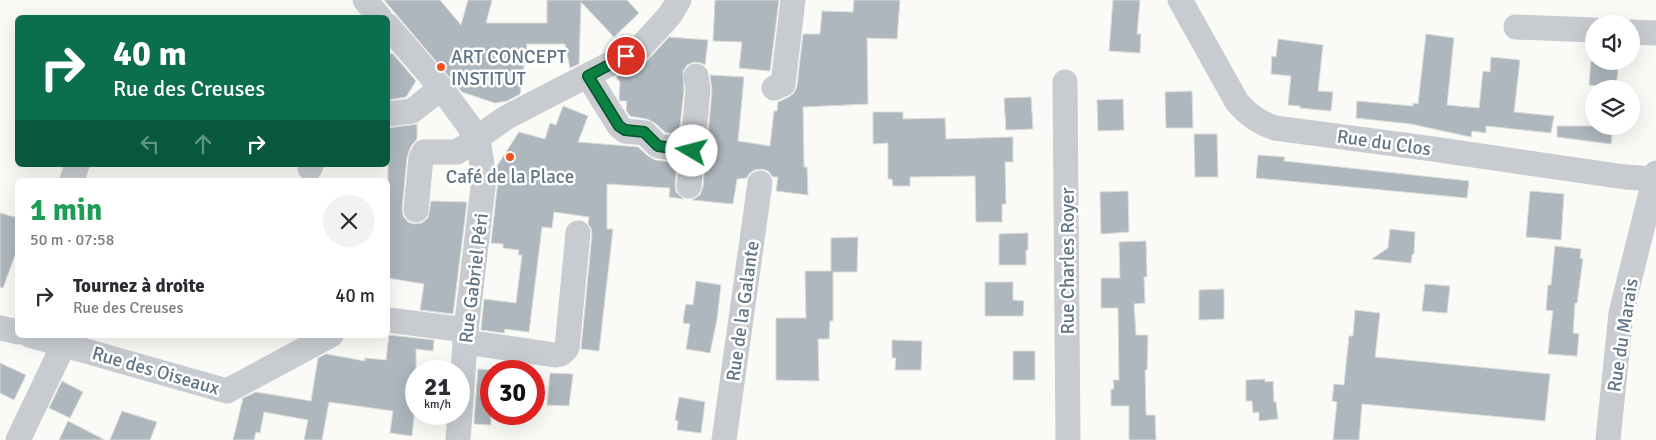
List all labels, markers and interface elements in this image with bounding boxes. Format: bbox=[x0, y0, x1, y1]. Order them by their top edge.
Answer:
map controls bbox=[1585, 15, 1640, 135]
button: sound bbox=[1585, 15, 1640, 70]
text: 40 m bbox=[113, 32, 187, 75]
icon: right bbox=[30, 35, 95, 100]
pin bbox=[605, 35, 647, 77]
icon: arrive bbox=[612, 42, 640, 70]
place label: ART CONCEPT INSTITUT bbox=[451, 45, 567, 91]
marker: ART CONCEPT INSTITUT bbox=[435, 61, 447, 73]
text: Rue des Creuses bbox=[113, 75, 265, 102]
button: layers bbox=[1585, 80, 1640, 135]
position arrow bbox=[665, 124, 717, 176]
street label: Rue du Clos bbox=[1335, 125, 1432, 161]
icon: left bbox=[136, 130, 164, 158]
icon: ahead bbox=[189, 130, 217, 158]
icon: right bbox=[242, 130, 270, 158]
marker: Café de la Place bbox=[504, 151, 516, 163]
place label: Café de la Place bbox=[446, 165, 574, 189]
street label: Rue Charles Royer bbox=[1056, 188, 1080, 334]
text: 1 min bbox=[30, 192, 102, 229]
button: close bbox=[323, 195, 375, 247]
street label: Rue Gabriel Péri bbox=[454, 212, 494, 345]
text: 50 m · 07:58 bbox=[30, 230, 114, 250]
street label: Rue de la Galante bbox=[721, 239, 765, 383]
text: Tournez à droite bbox=[73, 274, 205, 298]
street label: Rue du Marais bbox=[1602, 277, 1644, 394]
icon: right bbox=[30, 282, 58, 310]
text: 40 m bbox=[335, 284, 375, 308]
text: Rue des Creuses bbox=[73, 298, 184, 318]
street label: Rue des Oiseaux bbox=[89, 341, 222, 401]
speed limit sign: 30 bbox=[480, 360, 545, 425]
text: 21 bbox=[424, 371, 451, 402]
text: km/h bbox=[424, 397, 451, 412]

